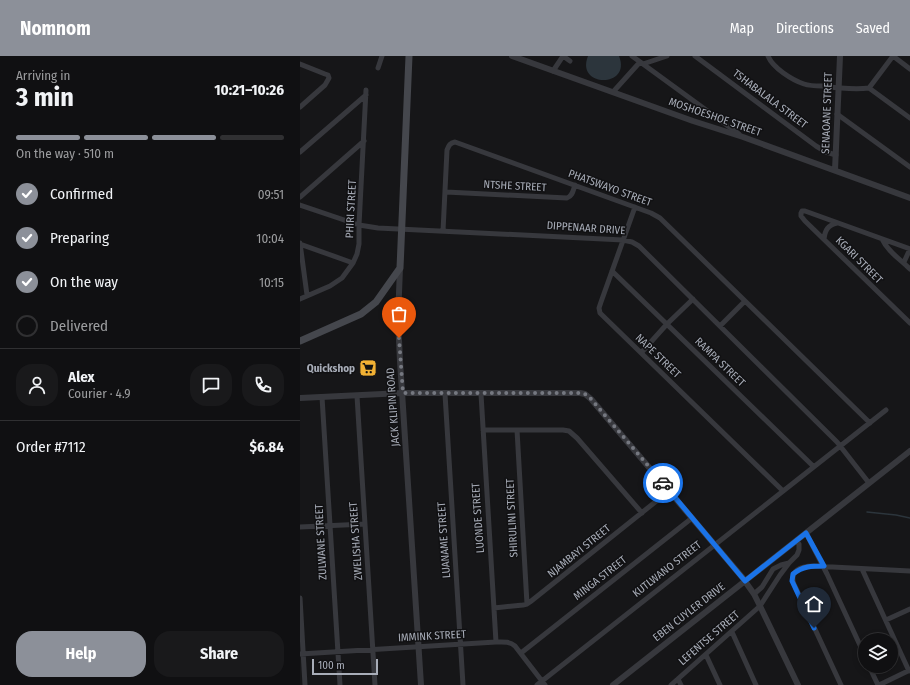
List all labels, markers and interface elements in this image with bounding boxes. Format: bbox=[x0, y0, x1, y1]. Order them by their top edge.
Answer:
text: Nomnom bbox=[20, 17, 91, 40]
text: Map bbox=[730, 20, 754, 37]
text: Directions bbox=[776, 20, 834, 37]
text: Saved bbox=[856, 20, 890, 37]
street label: TSHABALALA STREET bbox=[730, 67, 811, 132]
text: Arriving in bbox=[16, 68, 70, 83]
street label: SENAOANE STREET bbox=[819, 71, 835, 154]
text: 10:21–10:26 bbox=[214, 81, 284, 99]
text: 3 min bbox=[16, 82, 74, 113]
street label: MOSHOESHOE STREET bbox=[667, 95, 764, 139]
text: On the way · 510 m bbox=[16, 146, 114, 161]
street label: PHATSWAYO STREET bbox=[567, 167, 654, 209]
street label: NTSHE STREET bbox=[483, 178, 548, 194]
street label: PHIRI STREET bbox=[343, 179, 359, 239]
icon: check bbox=[16, 183, 38, 205]
text: Confirmed bbox=[50, 185, 113, 203]
text: 09:51 bbox=[258, 187, 284, 202]
street label: DIPPENAAR DRIVE bbox=[546, 219, 626, 237]
icon: check bbox=[16, 227, 38, 249]
text: Preparing bbox=[50, 229, 109, 247]
text: 10:04 bbox=[256, 231, 284, 246]
street label: KGARI STREET bbox=[833, 234, 886, 287]
icon: check bbox=[16, 271, 38, 293]
text: On the way bbox=[50, 273, 118, 291]
text: 10:15 bbox=[259, 275, 284, 290]
pin bbox=[382, 297, 416, 338]
icon: bag bbox=[388, 303, 410, 325]
text: Delivered bbox=[50, 317, 108, 335]
street label: NAPE STREET bbox=[633, 331, 684, 381]
street label: RAMPA STREET bbox=[692, 335, 748, 390]
supermarket icon: Quickshop bbox=[358, 358, 378, 378]
place label: Quickshop bbox=[307, 362, 355, 375]
button: person bbox=[16, 364, 58, 406]
button: chat bbox=[190, 364, 232, 406]
button: phone bbox=[242, 364, 284, 406]
street label: JACK KLIPIN ROAD bbox=[384, 367, 402, 447]
text: Alex bbox=[68, 368, 95, 386]
text: Courier · 4.9 bbox=[68, 386, 131, 401]
text: Order #7112 bbox=[16, 438, 86, 456]
text: $6.84 bbox=[250, 438, 284, 456]
courier bbox=[643, 463, 683, 503]
icon: car bbox=[652, 472, 674, 494]
street label: SHIRULINI STREET bbox=[503, 477, 521, 558]
street label: LUONDE STREET bbox=[469, 481, 487, 554]
street label: ZWELISHA STREET bbox=[347, 500, 365, 581]
street label: LUANAME STREET bbox=[435, 500, 453, 579]
street label: ZULWANE STREET bbox=[312, 503, 329, 580]
street label: NJAMBAYI STREET bbox=[545, 521, 614, 580]
street label: KUTLWANO STREET bbox=[630, 538, 705, 600]
street label: MINGA STREET bbox=[571, 553, 630, 603]
street label: EBEN CUYLER DRIVE bbox=[650, 580, 728, 644]
pin bbox=[797, 587, 831, 628]
icon: home bbox=[803, 593, 825, 615]
street label: LEFENTSE STREET bbox=[676, 607, 743, 668]
street label: IMMINK STREET bbox=[398, 628, 467, 644]
button: Help bbox=[16, 631, 146, 677]
button: Share bbox=[154, 631, 284, 677]
map controls bbox=[858, 633, 898, 673]
button: layers bbox=[858, 633, 898, 673]
scale bar bbox=[312, 657, 378, 676]
text: 100 m bbox=[318, 659, 345, 672]

